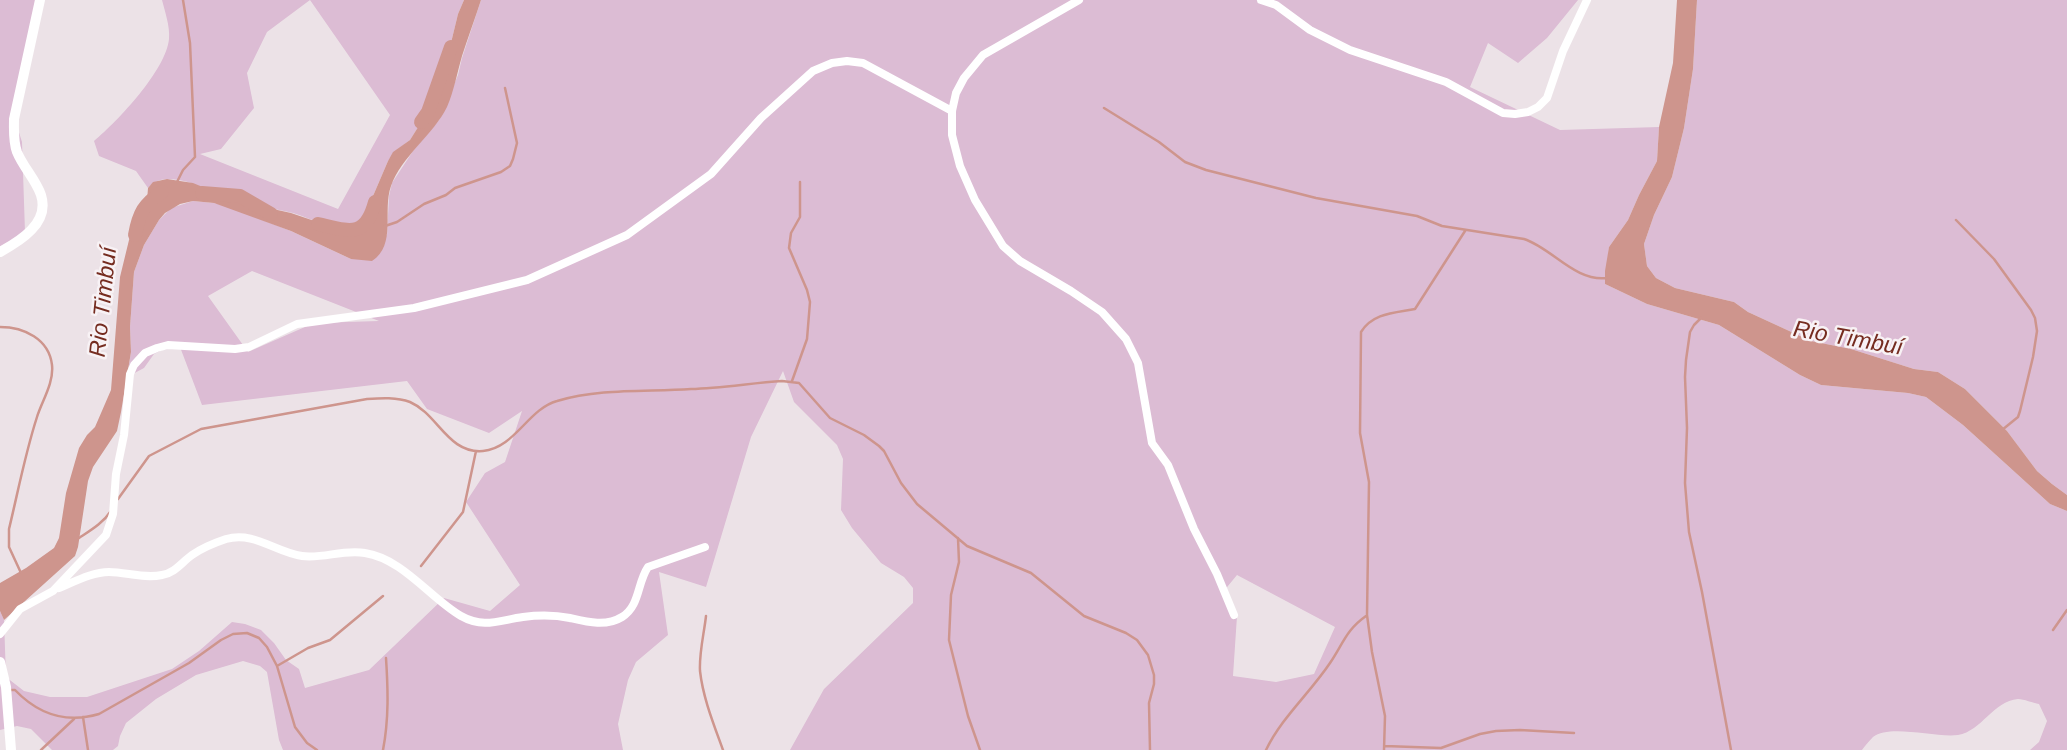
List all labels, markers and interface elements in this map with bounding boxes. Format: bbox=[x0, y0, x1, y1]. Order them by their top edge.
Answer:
water label: Rio Timbuí bbox=[84, 245, 124, 359]
water label: Rio Timbuí bbox=[1791, 316, 1905, 362]

